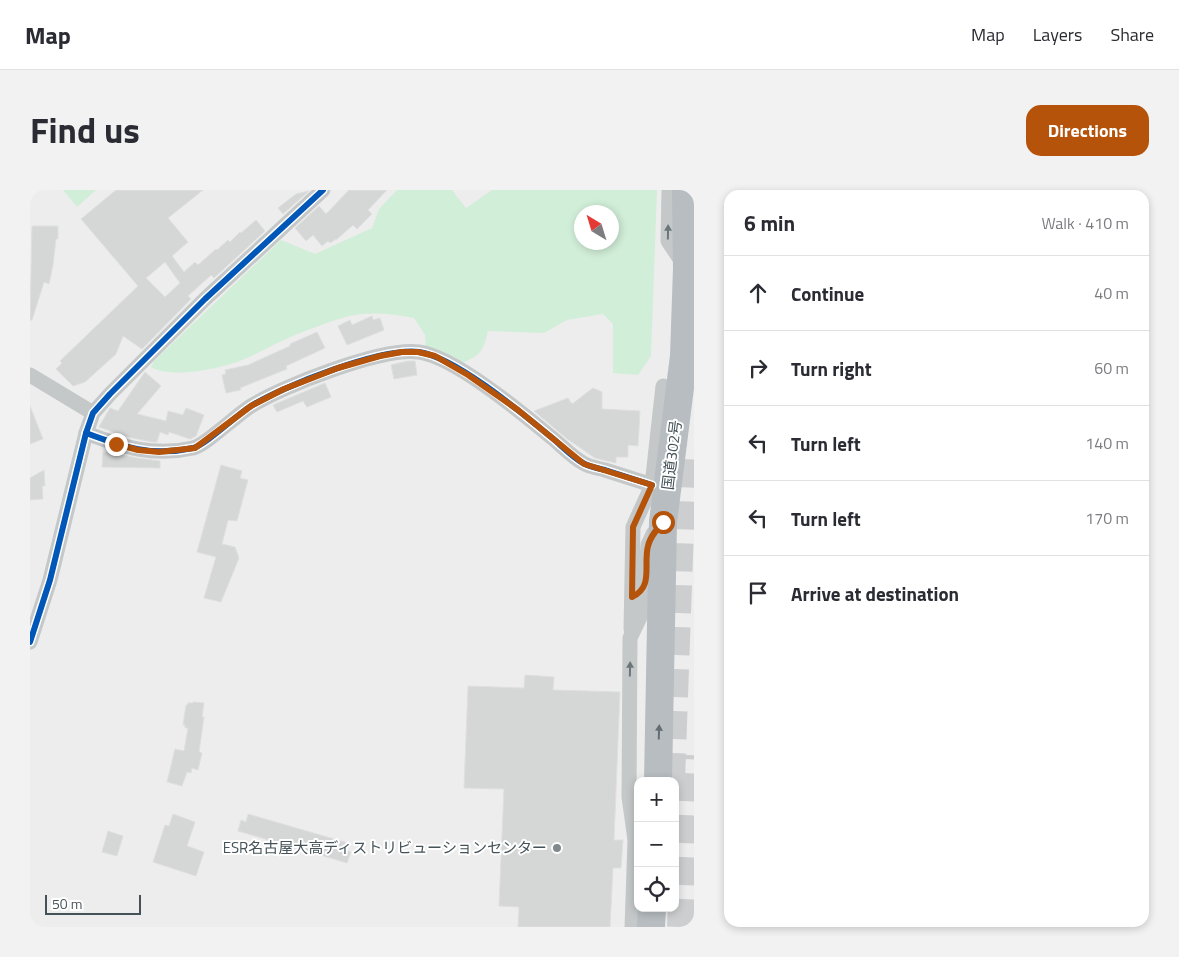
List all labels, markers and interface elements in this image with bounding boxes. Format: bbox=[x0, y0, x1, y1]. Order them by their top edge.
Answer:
text: Map bbox=[25, 17, 71, 53]
text: Map bbox=[971, 21, 1005, 48]
text: Layers bbox=[1033, 21, 1082, 48]
text: Share bbox=[1110, 21, 1154, 48]
text: Find us bbox=[30, 103, 140, 157]
button: Directions bbox=[1026, 105, 1149, 156]
north arrow bbox=[574, 205, 619, 250]
text: 6 min bbox=[744, 207, 795, 239]
text: Walk · 410 m bbox=[1041, 211, 1129, 235]
one-way arrow bbox=[664, 224, 672, 240]
icon: ahead bbox=[744, 279, 772, 307]
text: Continue bbox=[791, 279, 864, 308]
text: 40 m bbox=[1094, 281, 1129, 305]
icon: right bbox=[744, 354, 772, 382]
text: Turn right bbox=[791, 354, 872, 383]
text: 60 m bbox=[1094, 356, 1129, 380]
street label: 国道302号 bbox=[656, 419, 687, 491]
icon: left bbox=[744, 429, 772, 457]
text: Turn left bbox=[791, 429, 861, 458]
text: 140 m bbox=[1085, 431, 1129, 455]
route end bbox=[105, 433, 128, 456]
icon: left bbox=[744, 504, 772, 532]
text: Turn left bbox=[791, 504, 861, 533]
text: 170 m bbox=[1085, 506, 1129, 530]
route start bbox=[652, 511, 675, 534]
icon: arrive bbox=[744, 579, 772, 607]
text: Arrive at destination bbox=[791, 579, 959, 608]
one-way arrow bbox=[626, 661, 634, 677]
one-way arrow bbox=[655, 724, 663, 740]
map controls bbox=[634, 777, 679, 912]
button: + bbox=[634, 777, 679, 822]
button: − bbox=[634, 822, 679, 867]
place label: ESR名古屋大高ディストリビューションセンター bbox=[223, 836, 547, 859]
marker: ESR名古屋大高ディストリビューションセンター bbox=[551, 842, 563, 854]
button: locate bbox=[634, 867, 679, 912]
scale bar bbox=[45, 892, 141, 915]
text: 50 m bbox=[52, 893, 82, 914]

